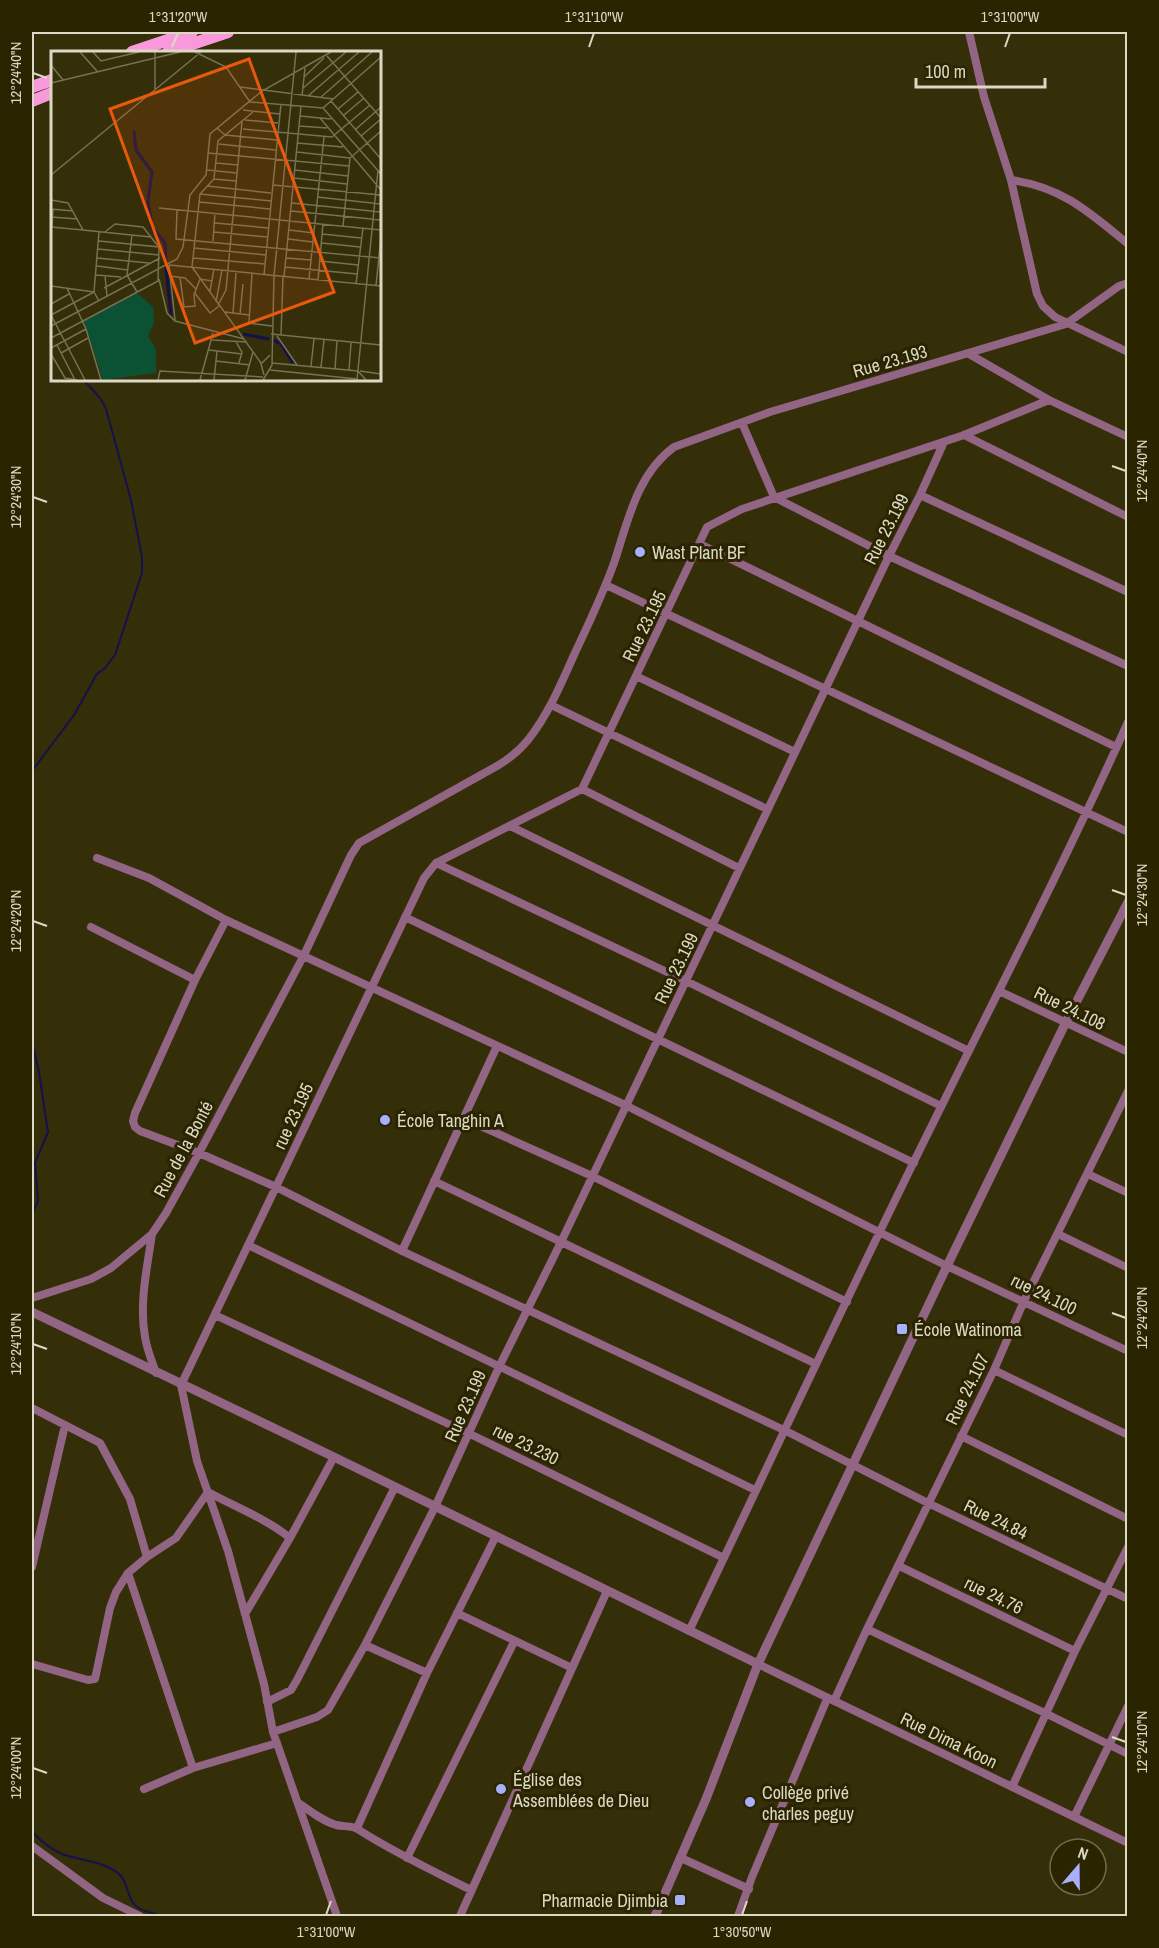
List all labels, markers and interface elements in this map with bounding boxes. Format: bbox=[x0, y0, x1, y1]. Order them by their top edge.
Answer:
text: 1°31'20"W bbox=[149, 6, 208, 27]
text: 1°31'10"W bbox=[565, 6, 624, 27]
text: 1°31'00"W bbox=[981, 6, 1040, 27]
text: 12°24'40"N bbox=[5, 42, 26, 104]
inset map bbox=[51, 51, 381, 381]
scale bar bbox=[916, 51, 1045, 89]
text: 100 m bbox=[925, 59, 966, 84]
street label: Rue 23.193 bbox=[850, 338, 930, 384]
text: 12°24'40"N bbox=[1131, 440, 1152, 502]
text: 12°24'30"N bbox=[5, 466, 26, 528]
street label: Rue 23.199 bbox=[858, 489, 914, 569]
place label: Wast Plant BF bbox=[652, 540, 746, 565]
marker: Wast Plant BF bbox=[633, 545, 647, 559]
street label: Rue 23.195 bbox=[616, 586, 672, 666]
text: 12°24'30"N bbox=[1131, 864, 1152, 926]
text: 12°24'20"N bbox=[5, 890, 26, 952]
street label: Rue 23.199 bbox=[648, 928, 704, 1008]
street label: Rue 24.108 bbox=[1030, 980, 1110, 1036]
street label: rue 23.195 bbox=[267, 1079, 319, 1153]
street label: Rue de la Bonté bbox=[147, 1096, 219, 1202]
place label: École Tanghin A bbox=[397, 1108, 504, 1133]
marker: École Tanghin A bbox=[378, 1113, 392, 1127]
street label: rue 24.100 bbox=[1007, 1267, 1081, 1321]
text: 12°24'20"N bbox=[1131, 1287, 1152, 1349]
text: 12°24'10"N bbox=[5, 1313, 26, 1375]
place label: École Watinoma bbox=[914, 1317, 1022, 1342]
marker: École Watinoma bbox=[895, 1322, 909, 1336]
street label: Rue 24.107 bbox=[939, 1349, 995, 1429]
street label: Rue 23.199 bbox=[438, 1366, 492, 1446]
street label: rue 23.230 bbox=[489, 1417, 563, 1471]
street label: Rue 24.84 bbox=[960, 1493, 1032, 1545]
street label: rue 24.76 bbox=[960, 1570, 1028, 1620]
street label: Rue Dima Koon bbox=[896, 1706, 1002, 1774]
text: 12°24'10"N bbox=[1131, 1711, 1152, 1773]
text: 12°24'00"N bbox=[5, 1737, 26, 1799]
place label: Église des Assemblées de Dieu bbox=[512, 1767, 649, 1813]
place label: Collège privé charles peguy bbox=[762, 1780, 855, 1826]
marker: Église des Assemblées de Dieu bbox=[494, 1782, 508, 1796]
marker: Collège privé charles peguy bbox=[743, 1795, 757, 1809]
north arrow bbox=[1048, 1837, 1108, 1897]
text: N bbox=[1075, 1841, 1091, 1865]
place label: Pharmacie Djimbia bbox=[542, 1888, 668, 1913]
marker: Pharmacie Djimbia bbox=[673, 1893, 687, 1907]
text: 1°31'00"W bbox=[297, 1921, 356, 1942]
text: 1°30'50"W bbox=[713, 1921, 772, 1942]

